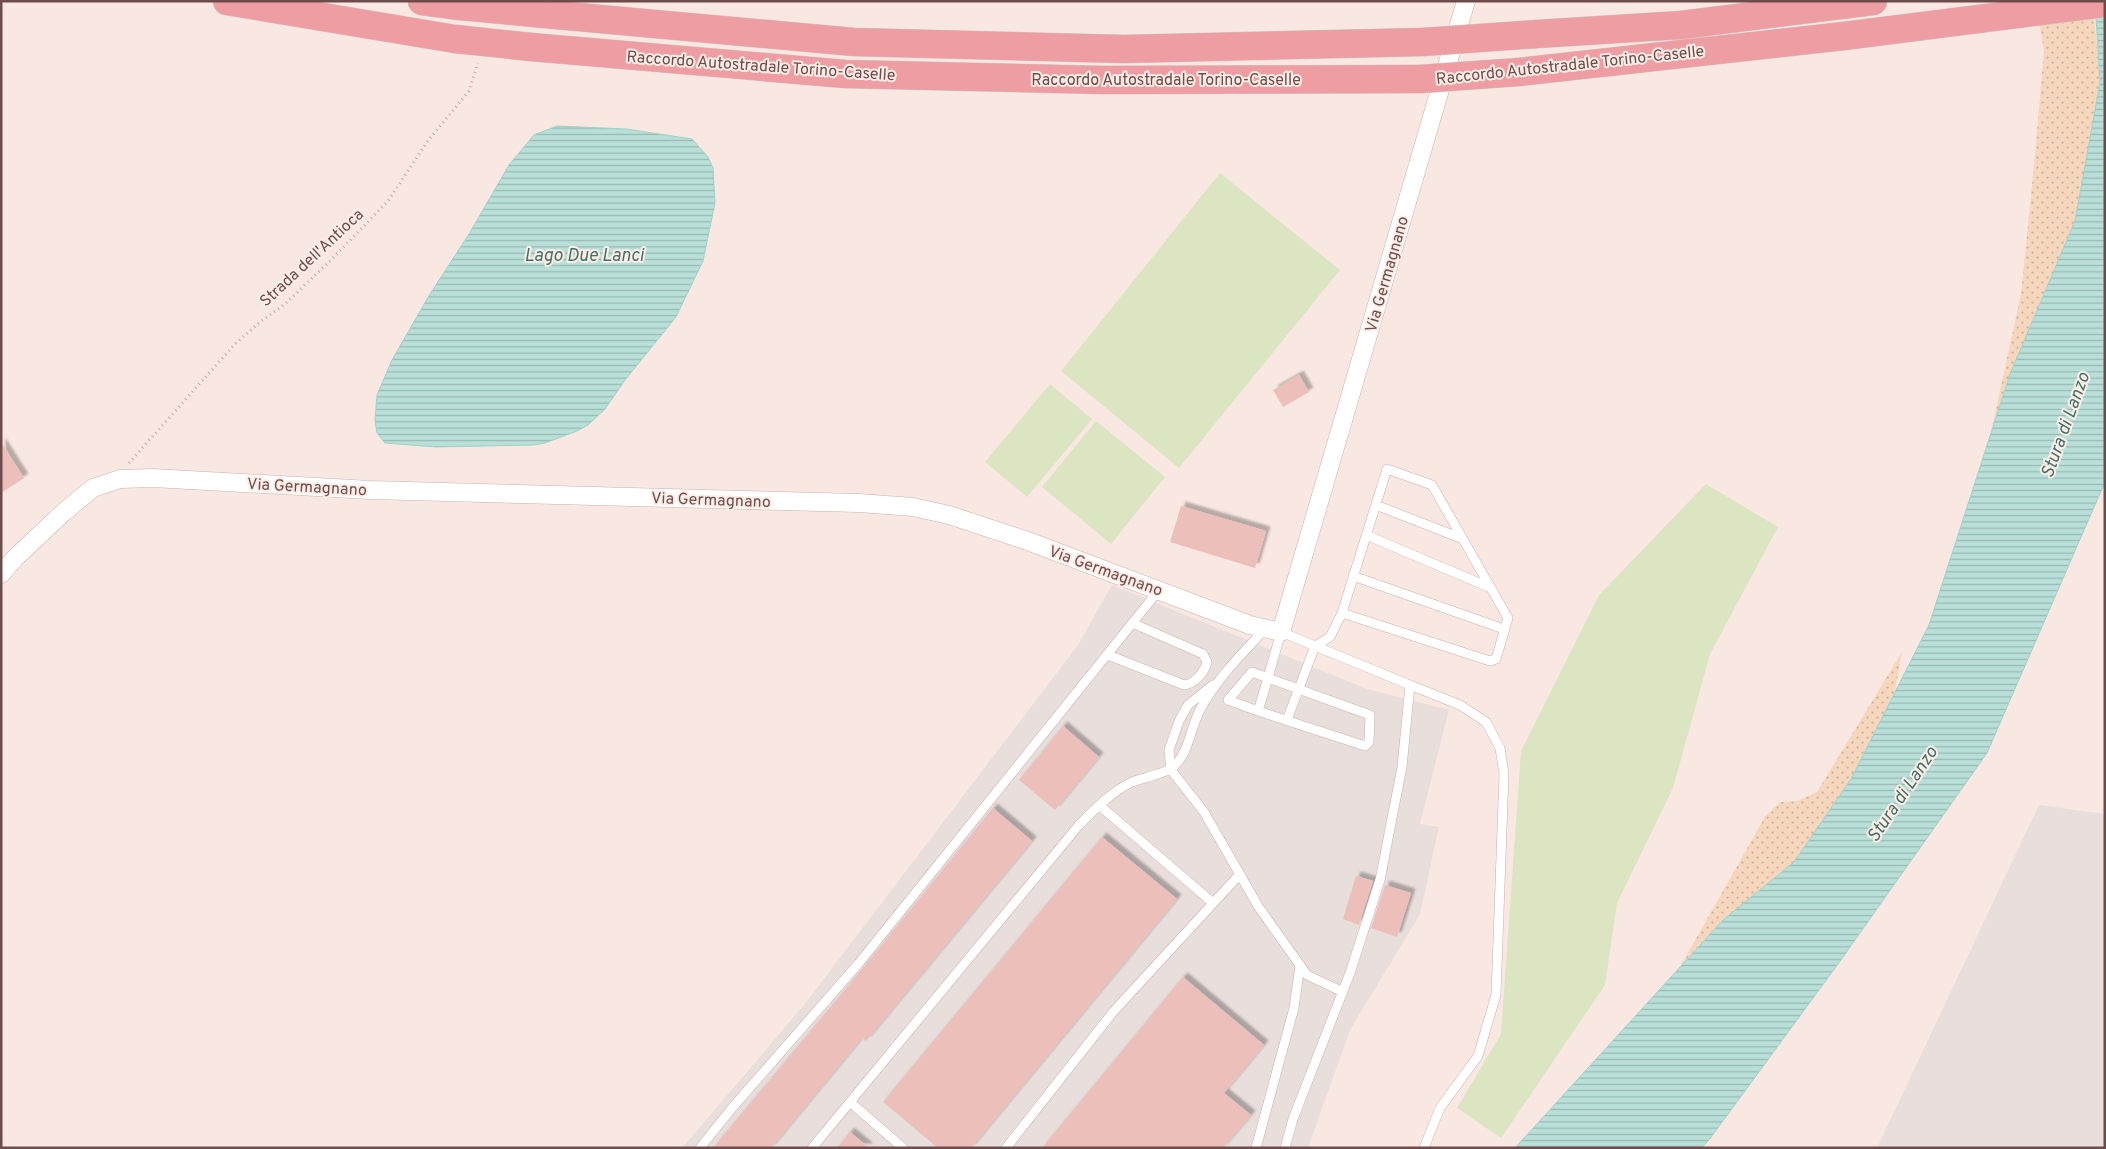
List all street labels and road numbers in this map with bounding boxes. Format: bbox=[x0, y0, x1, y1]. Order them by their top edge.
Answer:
street label: Raccordo Autostradale Torino-Caselle bbox=[1435, 42, 1705, 90]
street label: Raccordo Autostradale Torino-Caselle bbox=[626, 48, 896, 86]
street label: Raccordo Autostradale Torino-Caselle bbox=[1031, 71, 1301, 91]
street label: Strada dell'Antioca bbox=[256, 205, 368, 312]
street label: Via Germagnano bbox=[1362, 214, 1414, 335]
street label: Via Germagnano bbox=[247, 475, 367, 501]
street label: Via Germagnano bbox=[651, 489, 771, 513]
street label: Via Germagnano bbox=[1046, 542, 1165, 602]

